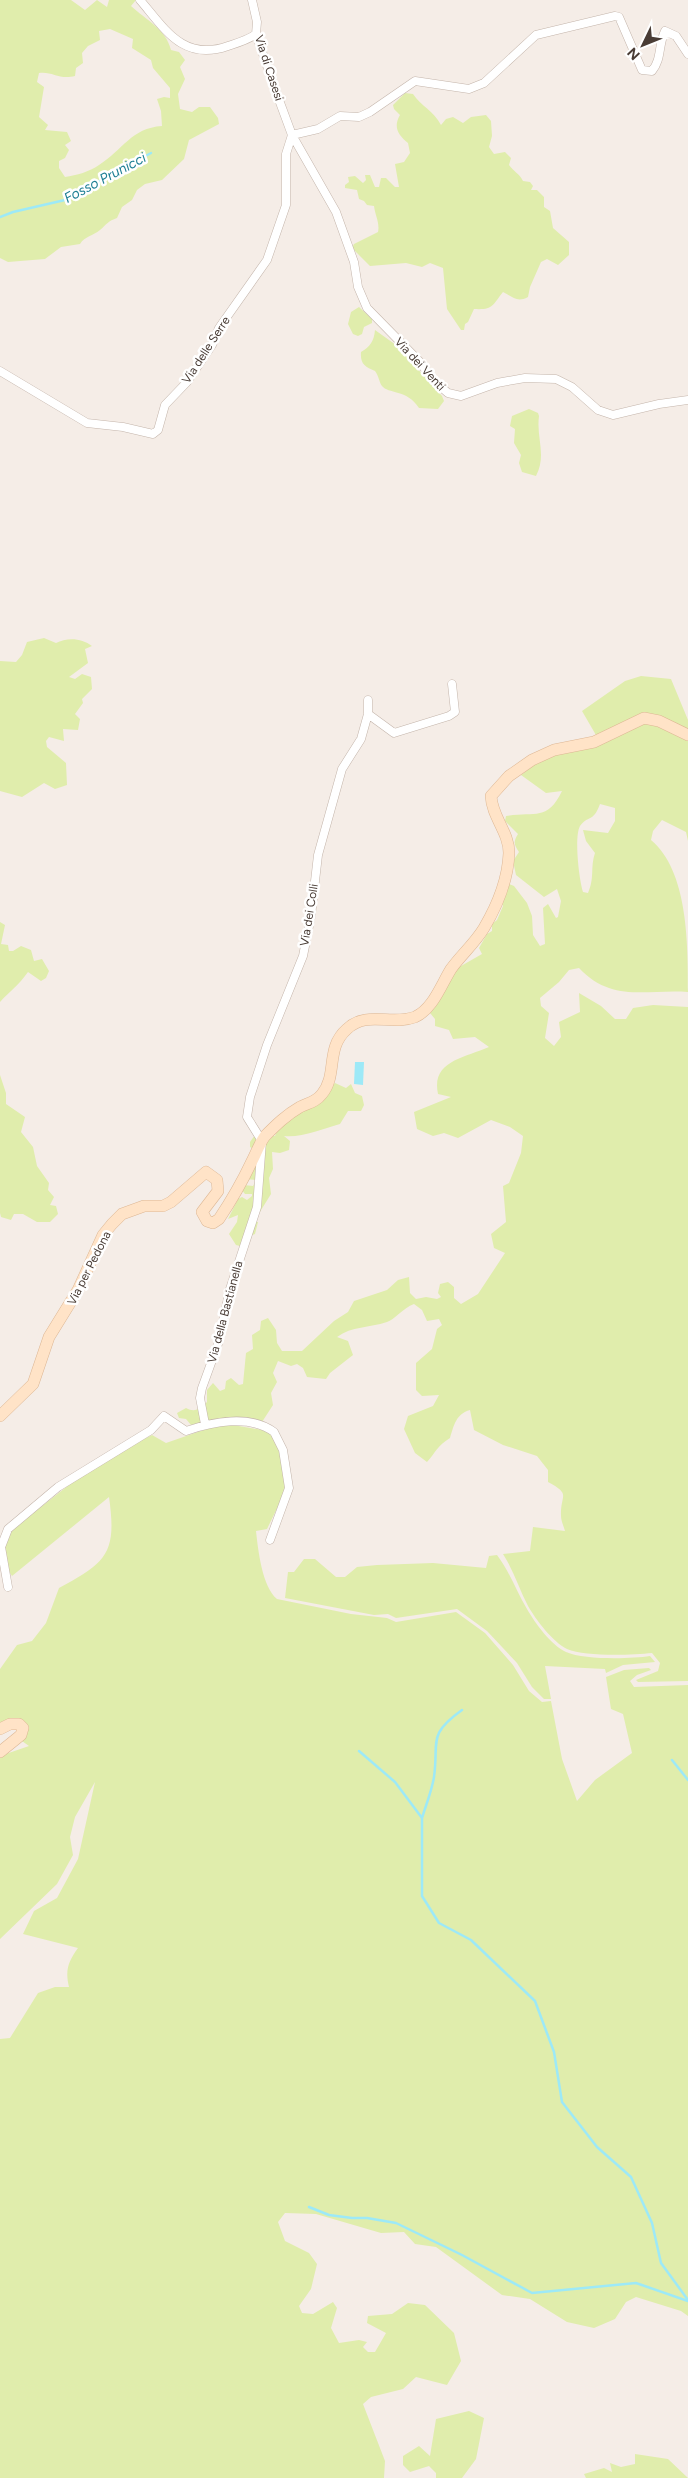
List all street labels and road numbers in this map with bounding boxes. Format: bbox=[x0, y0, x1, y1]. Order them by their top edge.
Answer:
street label: Via di Casesi bbox=[252, 33, 286, 103]
street label: Via delle Serre bbox=[179, 313, 233, 386]
street label: Via dei Venti bbox=[392, 334, 448, 394]
street label: Via dei Colli bbox=[297, 883, 321, 947]
street label: Via per Pedona bbox=[64, 1229, 114, 1307]
street label: Via della Bastianella bbox=[205, 1259, 245, 1365]

